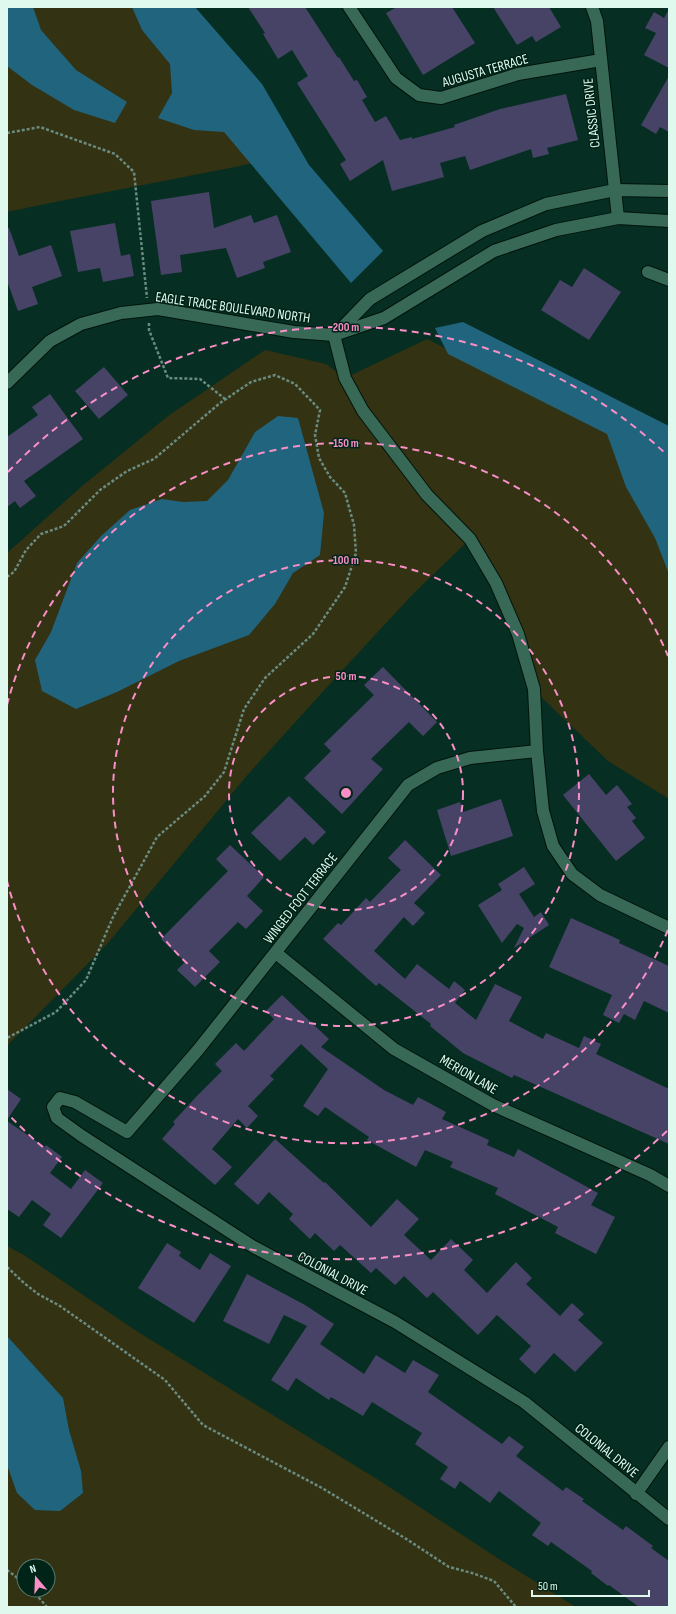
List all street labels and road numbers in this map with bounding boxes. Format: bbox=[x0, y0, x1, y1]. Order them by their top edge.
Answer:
street label: AUGUSTA TERRACE bbox=[439, 50, 530, 91]
street label: CLASSIC DRIVE bbox=[579, 77, 604, 149]
street label: EAGLE TRACE BOULEVARD NORTH bbox=[154, 288, 311, 327]
street label: WINGED FOOT TERRACE bbox=[260, 849, 341, 947]
street label: MERION LANE bbox=[437, 1051, 501, 1098]
street label: COLONIAL DRIVE bbox=[295, 1248, 371, 1299]
street label: COLONIAL DRIVE bbox=[571, 1420, 642, 1481]

